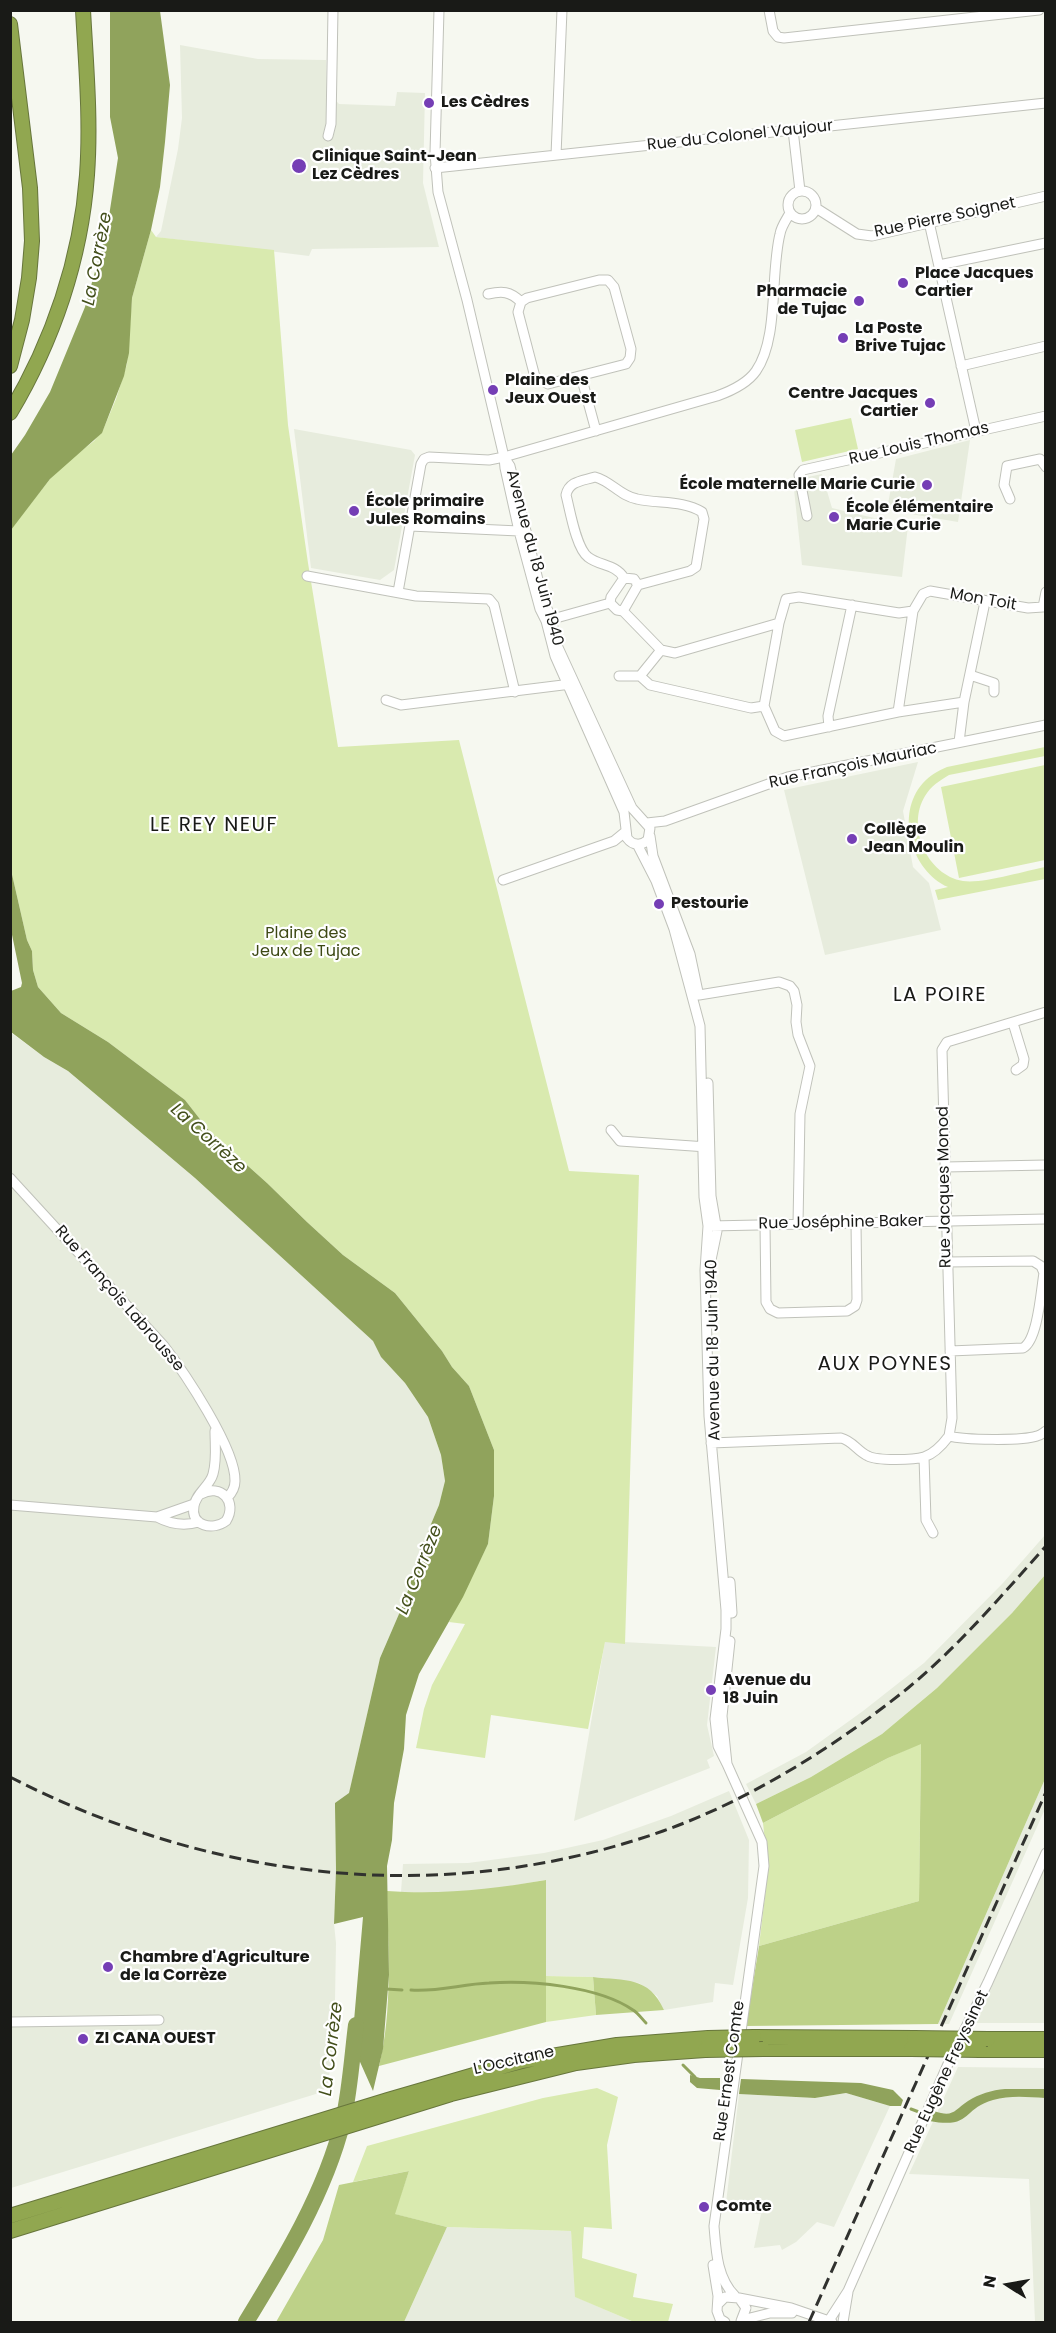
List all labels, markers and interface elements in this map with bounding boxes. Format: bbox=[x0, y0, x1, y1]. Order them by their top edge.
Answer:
place label: Les Cèdres bbox=[441, 93, 529, 113]
marker: Les Cèdres bbox=[422, 96, 436, 110]
street label: Rue du Colonel Vaujour bbox=[646, 117, 834, 155]
place label: Clinique Saint-Jean Lez Cèdres bbox=[312, 147, 477, 185]
marker: Clinique Saint-Jean Lez Cèdres bbox=[290, 157, 308, 175]
street label: Rue Pierre Soignet bbox=[873, 194, 1017, 242]
water label: La Corrèze bbox=[78, 210, 118, 308]
place label: Place Jacques Cartier bbox=[915, 264, 1034, 302]
marker: Place Jacques Cartier bbox=[896, 276, 910, 290]
place label: Pharmacie de Tujac bbox=[756, 282, 847, 320]
marker: Pharmacie de Tujac bbox=[852, 294, 866, 308]
place label: La Poste Brive Tujac bbox=[855, 319, 946, 357]
marker: La Poste Brive Tujac bbox=[836, 331, 850, 345]
place label: Plaine des Jeux Ouest bbox=[505, 371, 596, 409]
marker: Plaine des Jeux Ouest bbox=[486, 383, 500, 397]
place label: Centre Jacques Cartier bbox=[788, 384, 918, 422]
marker: Centre Jacques Cartier bbox=[923, 396, 937, 410]
street label: Rue Louis Thomas bbox=[847, 419, 991, 469]
street label: Avenue du 18 Juin 1940 bbox=[501, 468, 567, 648]
place label: École maternelle Marie Curie bbox=[679, 475, 915, 495]
marker: École maternelle Marie Curie bbox=[920, 478, 934, 492]
place label: École primaire Jules Romains bbox=[366, 492, 486, 530]
place label: École élémentaire Marie Curie bbox=[846, 498, 993, 536]
marker: École primaire Jules Romains bbox=[347, 504, 361, 518]
marker: École élémentaire Marie Curie bbox=[827, 510, 841, 524]
street label: Mon Toit bbox=[948, 585, 1018, 615]
street label: Rue François Mauriac bbox=[767, 739, 939, 793]
district label: LE REY NEUF bbox=[150, 814, 278, 838]
place label: Collège Jean Moulin bbox=[864, 820, 964, 858]
marker: Collège Jean Moulin bbox=[845, 832, 859, 846]
place label: Pestourie bbox=[671, 894, 749, 914]
marker: Pestourie bbox=[652, 897, 666, 911]
park label: Plaine des Jeux de Tujac bbox=[252, 924, 360, 962]
district label: LA POIRE bbox=[893, 984, 987, 1008]
water label: La Corrèze bbox=[166, 1099, 250, 1179]
street label: Rue Jacques Monod bbox=[934, 1106, 956, 1268]
street label: Rue Joséphine Baker bbox=[758, 1212, 924, 1234]
street label: Rue François Labrousse bbox=[50, 1222, 188, 1376]
street label: Avenue du 18 Juin 1940 bbox=[703, 1259, 725, 1441]
district label: AUX POYNES bbox=[818, 1353, 952, 1377]
water label: La Corrèze bbox=[392, 1522, 448, 1618]
place label: Avenue du 18 Juin bbox=[723, 1671, 811, 1709]
marker: Avenue du 18 Juin bbox=[704, 1683, 718, 1697]
place label: Chambre d'Agriculture de la Corrèze bbox=[120, 1948, 310, 1986]
marker: Chambre d'Agriculture de la Corrèze bbox=[101, 1960, 115, 1974]
street label: Rue Eugène Freyssinet bbox=[901, 1988, 993, 2156]
street label: Rue Ernest Comte bbox=[711, 1999, 749, 2143]
water label: La Corrèze bbox=[316, 2001, 348, 2097]
place label: ZI CANA OUEST bbox=[95, 2029, 216, 2049]
marker: ZI CANA OUEST bbox=[76, 2032, 90, 2046]
street label: L'Occitane bbox=[472, 2042, 556, 2080]
place label: Comte bbox=[716, 2197, 772, 2217]
marker: Comte bbox=[697, 2200, 711, 2214]
north arrow bbox=[978, 2255, 1038, 2315]
text: N bbox=[977, 2273, 1002, 2290]

